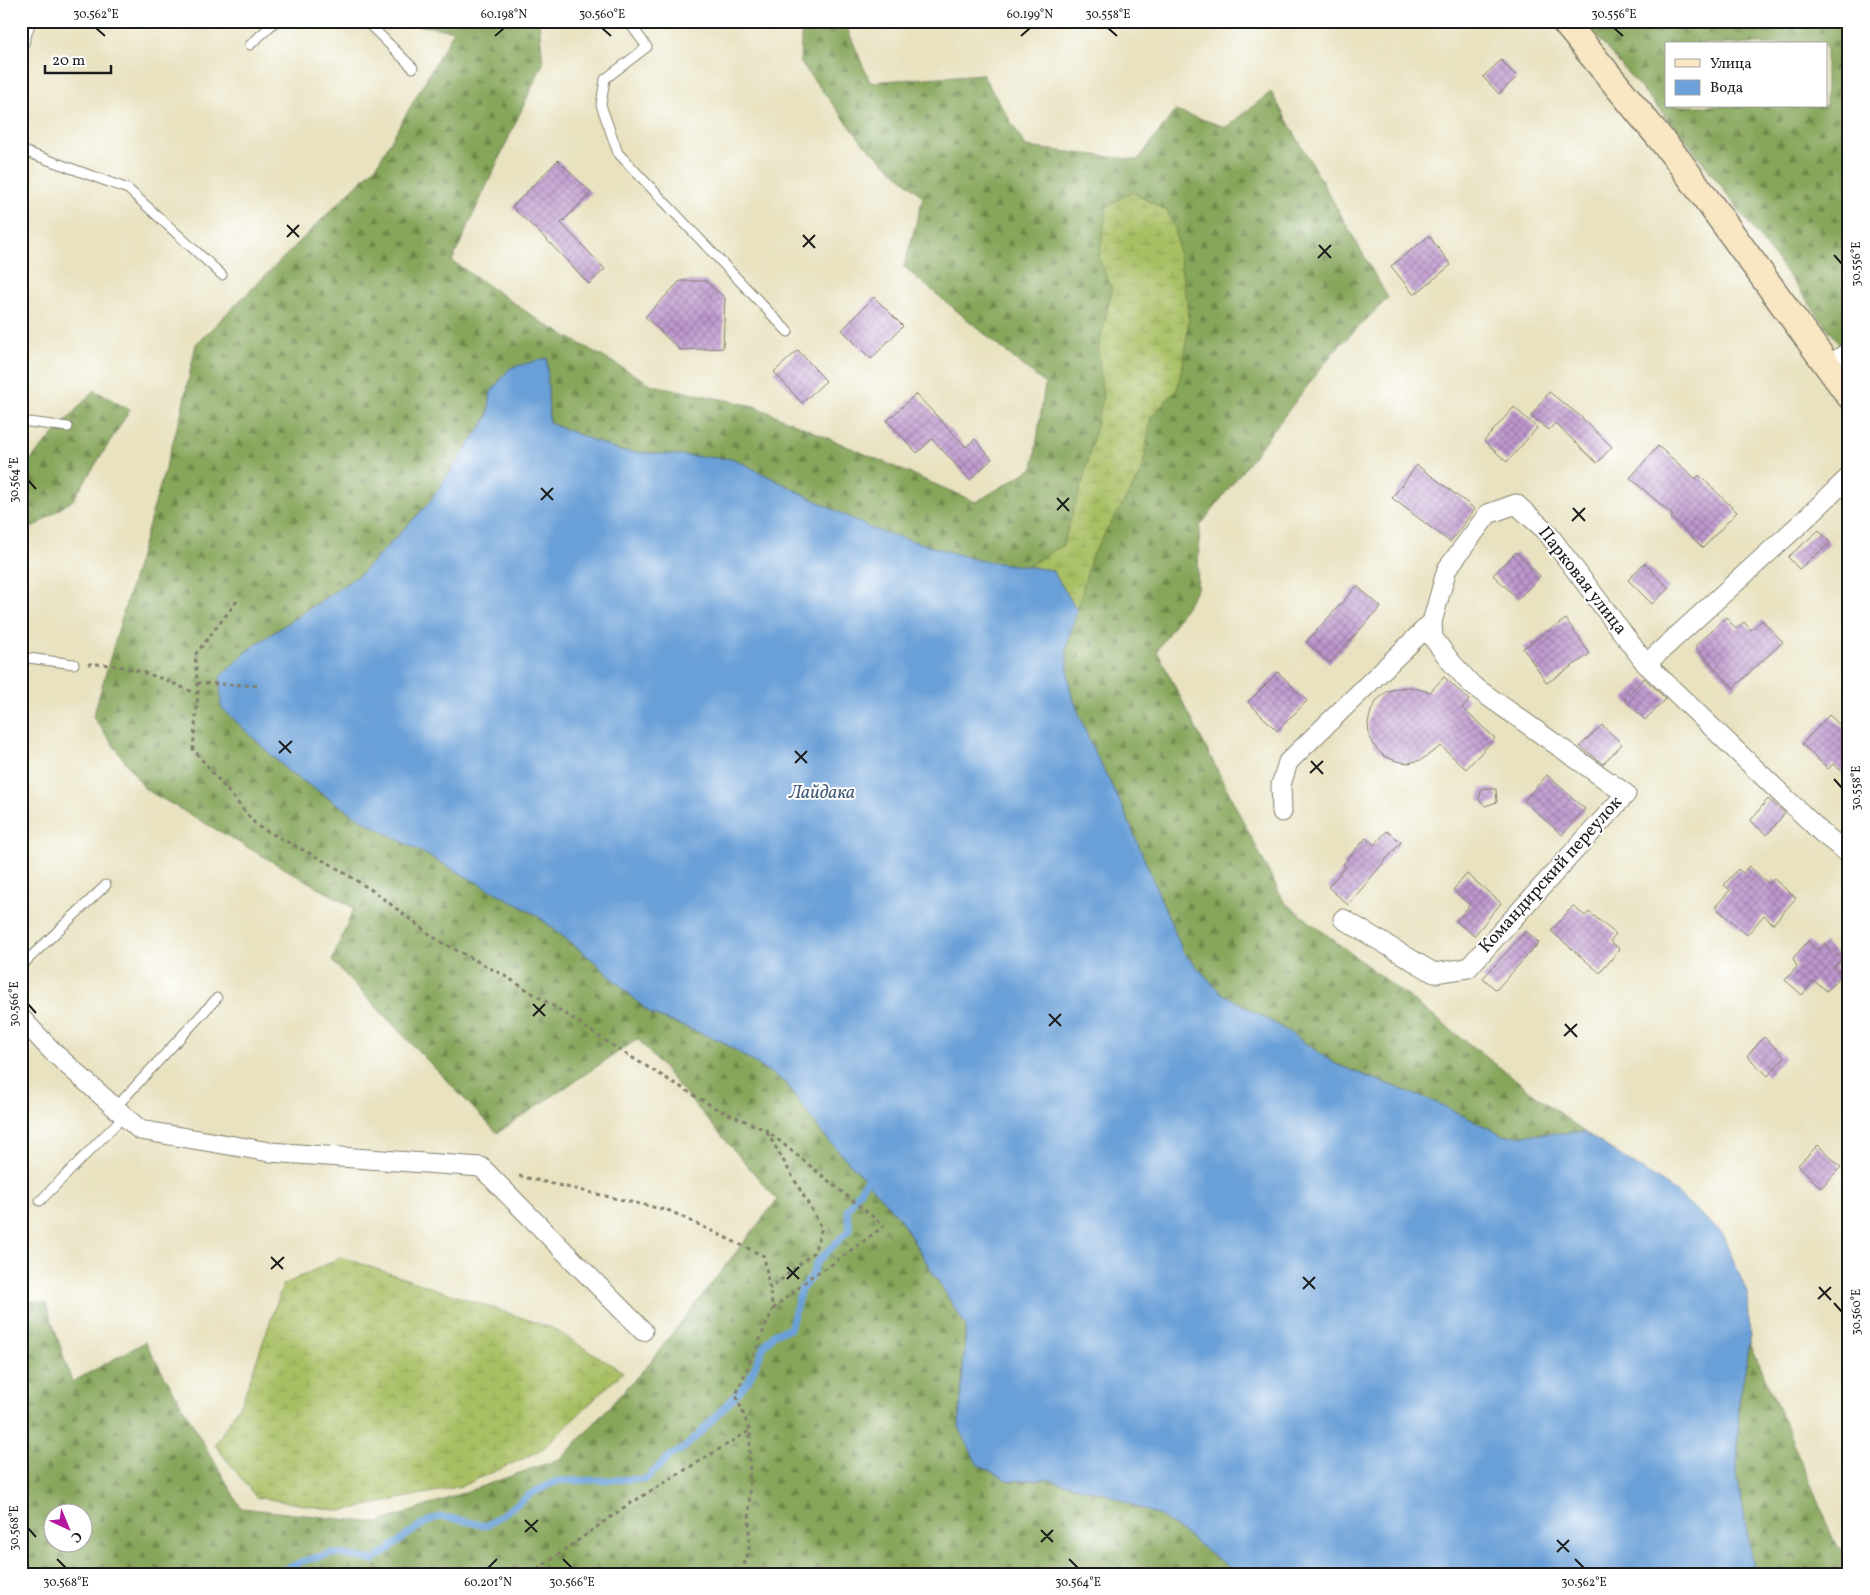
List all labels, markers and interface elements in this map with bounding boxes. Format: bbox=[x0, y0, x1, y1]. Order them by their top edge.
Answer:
text: 30.562°E bbox=[73, 7, 119, 23]
text: 60.198°N bbox=[481, 7, 527, 23]
text: 30.560°E bbox=[579, 7, 625, 23]
text: 60.199°N bbox=[1007, 7, 1053, 23]
text: 30.558°E bbox=[1085, 7, 1131, 23]
text: 30.556°E bbox=[1591, 7, 1637, 23]
scale bar bbox=[45, 42, 111, 74]
legend bbox=[1665, 42, 1828, 108]
text: 20 m bbox=[52, 51, 85, 72]
text: Улица bbox=[1710, 54, 1752, 75]
text: Вода bbox=[1710, 78, 1743, 99]
text: 30.556°E bbox=[1849, 241, 1865, 287]
text: 30.564°E bbox=[7, 457, 23, 503]
street label: Парковая улица bbox=[1532, 521, 1632, 641]
text: 30.558°E bbox=[1849, 765, 1865, 811]
water label: Лайдака bbox=[788, 780, 855, 806]
street label: Командирский переулок bbox=[1474, 791, 1629, 959]
text: 30.566°E bbox=[7, 981, 23, 1027]
text: 30.560°E bbox=[1849, 1289, 1865, 1335]
north arrow bbox=[42, 1502, 92, 1552]
text: 30.568°E bbox=[7, 1505, 23, 1551]
text: С bbox=[66, 1526, 86, 1546]
text: 30.568°E bbox=[43, 1575, 89, 1591]
text: 60.201°N bbox=[464, 1575, 512, 1591]
text: 30.566°E bbox=[549, 1575, 595, 1591]
text: 30.564°E bbox=[1055, 1575, 1101, 1591]
text: 30.562°E bbox=[1561, 1575, 1607, 1591]

